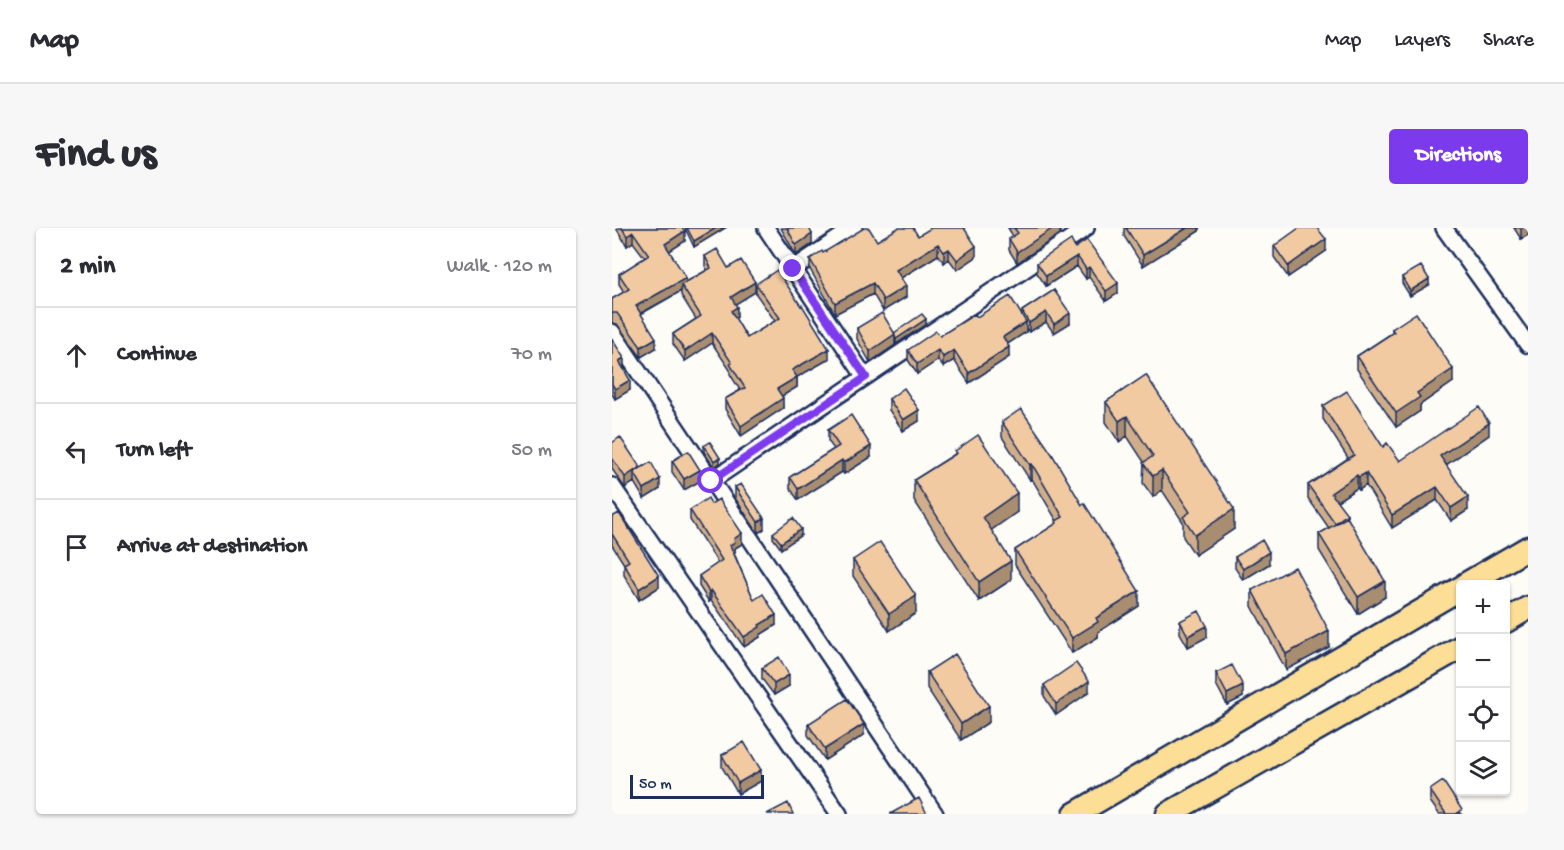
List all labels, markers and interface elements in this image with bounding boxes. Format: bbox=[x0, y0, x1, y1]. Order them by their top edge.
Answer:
text: Map bbox=[30, 25, 79, 58]
text: Map bbox=[1325, 29, 1361, 54]
text: Layers bbox=[1394, 29, 1450, 54]
text: Share bbox=[1483, 29, 1534, 54]
button: Directions bbox=[1389, 129, 1528, 184]
text: Find us bbox=[36, 132, 156, 181]
text: 2 min bbox=[60, 252, 115, 283]
route end bbox=[779, 255, 805, 281]
text: Walk · 120 m bbox=[447, 256, 552, 279]
icon: ahead bbox=[60, 339, 93, 372]
text: Continue bbox=[117, 342, 197, 368]
text: 70 m bbox=[511, 344, 552, 367]
icon: left bbox=[60, 435, 93, 468]
text: Turn left bbox=[117, 438, 191, 464]
text: 50 m bbox=[511, 440, 552, 463]
route start bbox=[697, 467, 723, 493]
icon: arrive bbox=[60, 531, 93, 564]
text: Arrive at destination bbox=[117, 534, 307, 560]
map controls bbox=[1456, 580, 1510, 796]
button: + bbox=[1456, 580, 1510, 634]
button: − bbox=[1456, 634, 1510, 688]
button: locate bbox=[1456, 688, 1510, 742]
button: layers bbox=[1456, 742, 1510, 796]
scale bar bbox=[630, 772, 764, 800]
text: 50 m bbox=[639, 776, 672, 795]

